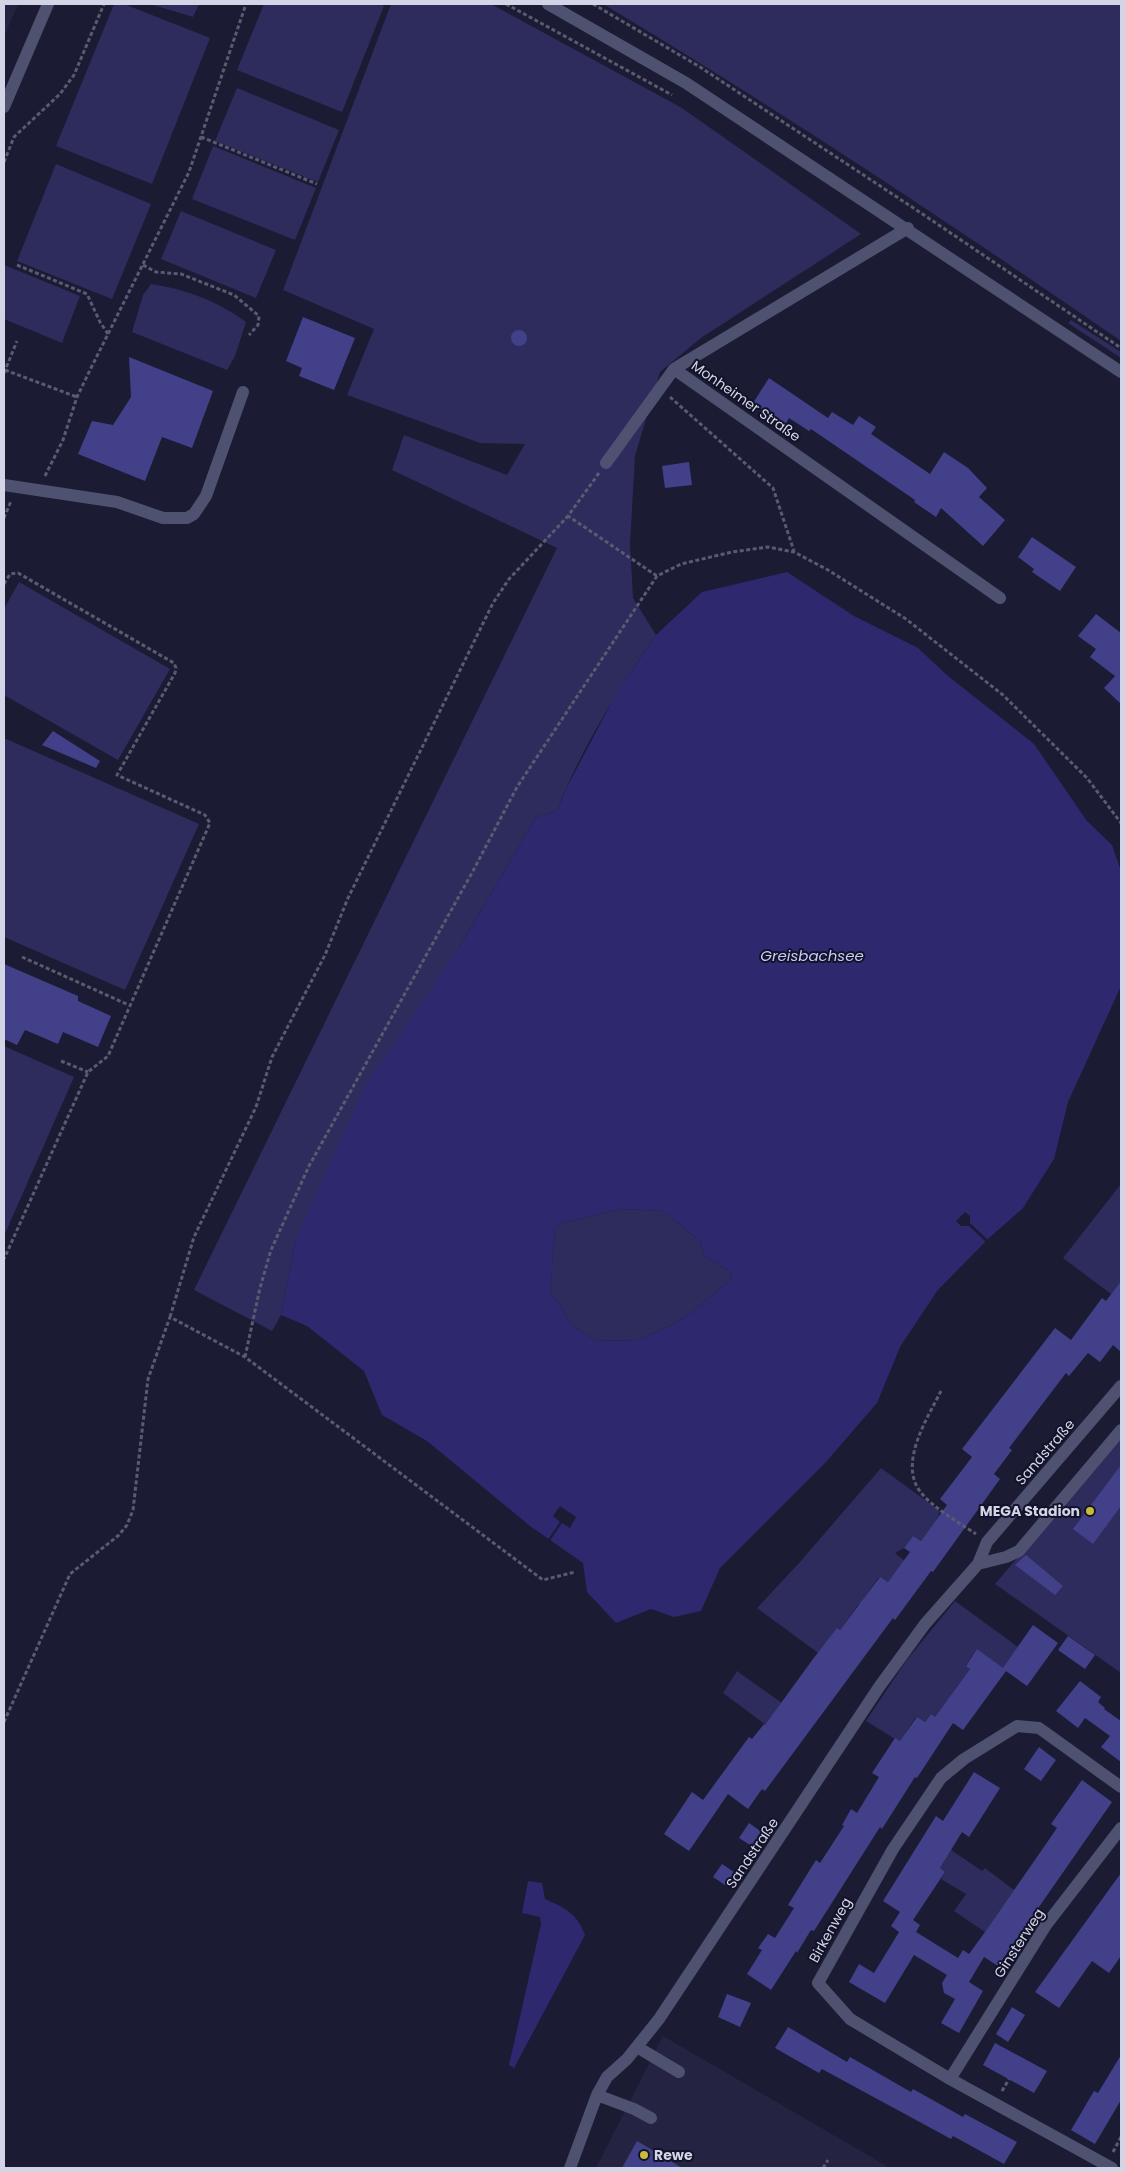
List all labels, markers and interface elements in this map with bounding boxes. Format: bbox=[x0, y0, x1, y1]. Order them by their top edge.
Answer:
street label: Monheimer Straße bbox=[687, 356, 805, 446]
water label: Greisbachsee bbox=[760, 945, 864, 966]
street label: Sandstraße bbox=[1011, 1414, 1079, 1489]
place label: MEGA Stadion bbox=[980, 1501, 1080, 1521]
marker: MEGA Stadion bbox=[1084, 1505, 1096, 1517]
street label: Sandstraße bbox=[721, 1813, 783, 1892]
street label: Birkenweg bbox=[804, 1894, 856, 1966]
street label: Ginsterweg bbox=[989, 1904, 1049, 1982]
place label: Rewe bbox=[654, 2145, 693, 2165]
marker: Rewe bbox=[638, 2149, 650, 2161]

